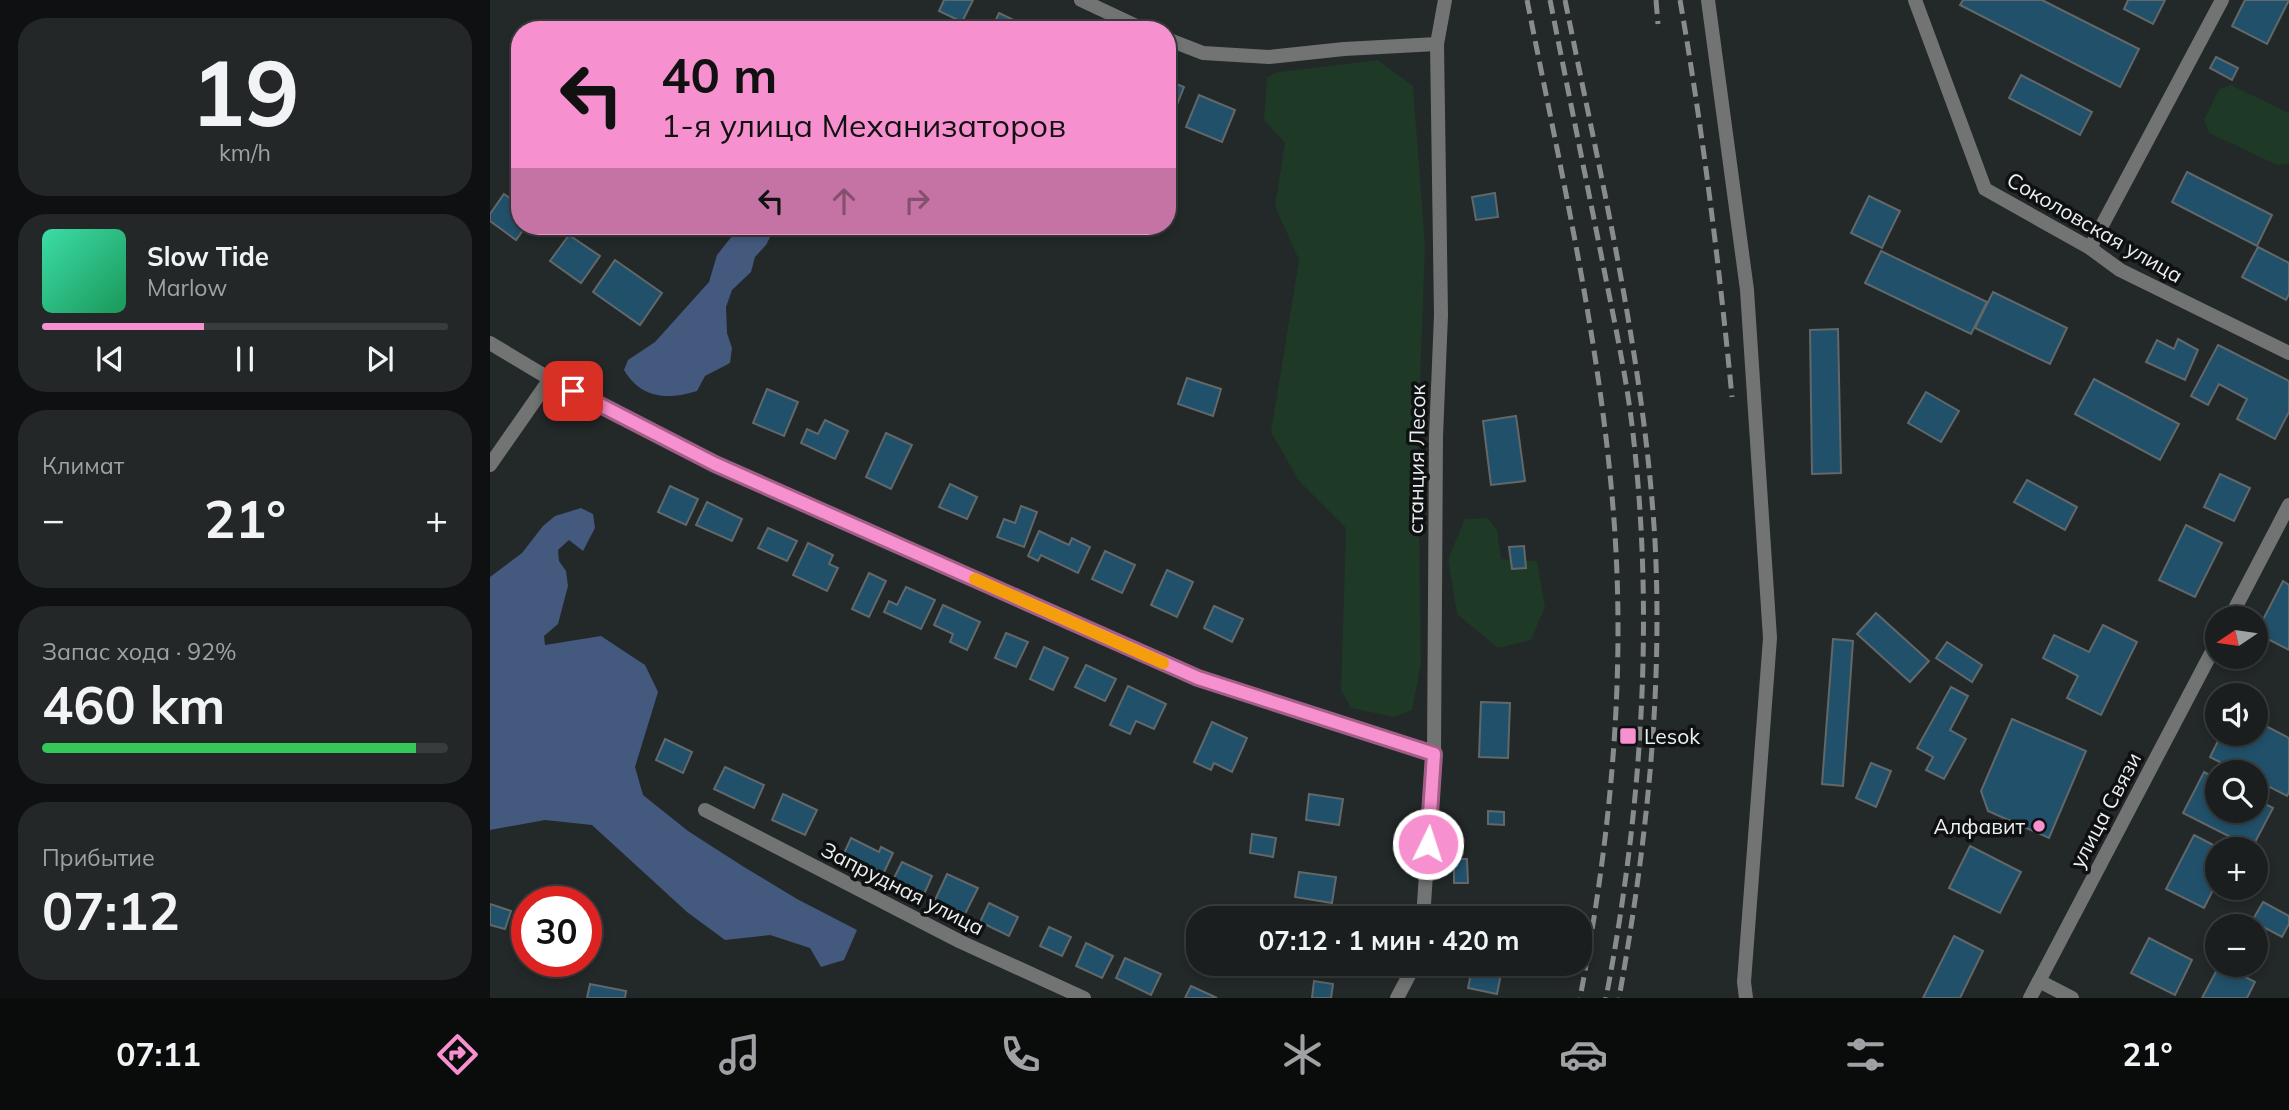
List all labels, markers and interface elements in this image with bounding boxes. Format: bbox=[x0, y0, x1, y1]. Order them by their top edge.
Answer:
text: 19 bbox=[190, 35, 300, 149]
text: 40 m bbox=[661, 44, 777, 105]
icon: left bbox=[546, 49, 637, 140]
text: 1-я улица Механизаторов bbox=[661, 105, 1066, 145]
text: km/h bbox=[219, 138, 271, 167]
street label: Соколовская улица bbox=[2002, 166, 2188, 288]
icon: left bbox=[752, 182, 790, 220]
icon: ahead bbox=[825, 182, 863, 220]
icon: right bbox=[898, 182, 936, 220]
text: Slow Tide bbox=[147, 240, 269, 273]
text: Marlow bbox=[147, 273, 227, 302]
icon: previous bbox=[91, 340, 129, 378]
icon: pause bbox=[226, 340, 264, 378]
icon: next bbox=[361, 340, 399, 378]
pin bbox=[543, 361, 603, 421]
icon: arrive bbox=[554, 372, 592, 410]
street label: станция Лесок bbox=[1402, 383, 1430, 534]
text: Климат bbox=[42, 451, 124, 480]
text: 21° bbox=[204, 486, 286, 551]
text: − bbox=[42, 495, 65, 543]
text: + bbox=[425, 495, 448, 543]
north arrow bbox=[2205, 606, 2268, 668]
map controls bbox=[2205, 606, 2268, 977]
text: Запас хода · 92% bbox=[42, 637, 237, 666]
text: 460 km bbox=[42, 672, 225, 737]
button: sound bbox=[2205, 683, 2268, 746]
place label: Lesok bbox=[1644, 723, 1700, 749]
marker: Lesok bbox=[1618, 726, 1638, 746]
street label: улица Связи bbox=[2064, 748, 2146, 872]
button: search bbox=[2205, 760, 2268, 823]
position arrow bbox=[1391, 807, 1465, 881]
place label: Алфавит bbox=[1934, 813, 2025, 839]
marker: Алфавит bbox=[2031, 818, 2047, 834]
street label: Запрудная улица bbox=[817, 836, 989, 940]
button: + bbox=[2205, 837, 2268, 900]
text: Прибытие bbox=[42, 843, 155, 872]
text: 07:12 bbox=[42, 878, 180, 943]
speed limit sign: 30 bbox=[511, 886, 602, 977]
button: − bbox=[2205, 914, 2268, 977]
text: 07:12 · 1 мин · 420 m bbox=[1259, 924, 1519, 957]
icon: directions bbox=[433, 1030, 482, 1079]
icon: music bbox=[715, 1030, 764, 1079]
icon: phone bbox=[996, 1030, 1045, 1079]
icon: climate bbox=[1278, 1030, 1327, 1079]
icon: car bbox=[1559, 1030, 1608, 1079]
icon: filters bbox=[1841, 1030, 1890, 1079]
text: 07:11 bbox=[116, 1034, 201, 1074]
text: 21° bbox=[2122, 1034, 2173, 1074]

